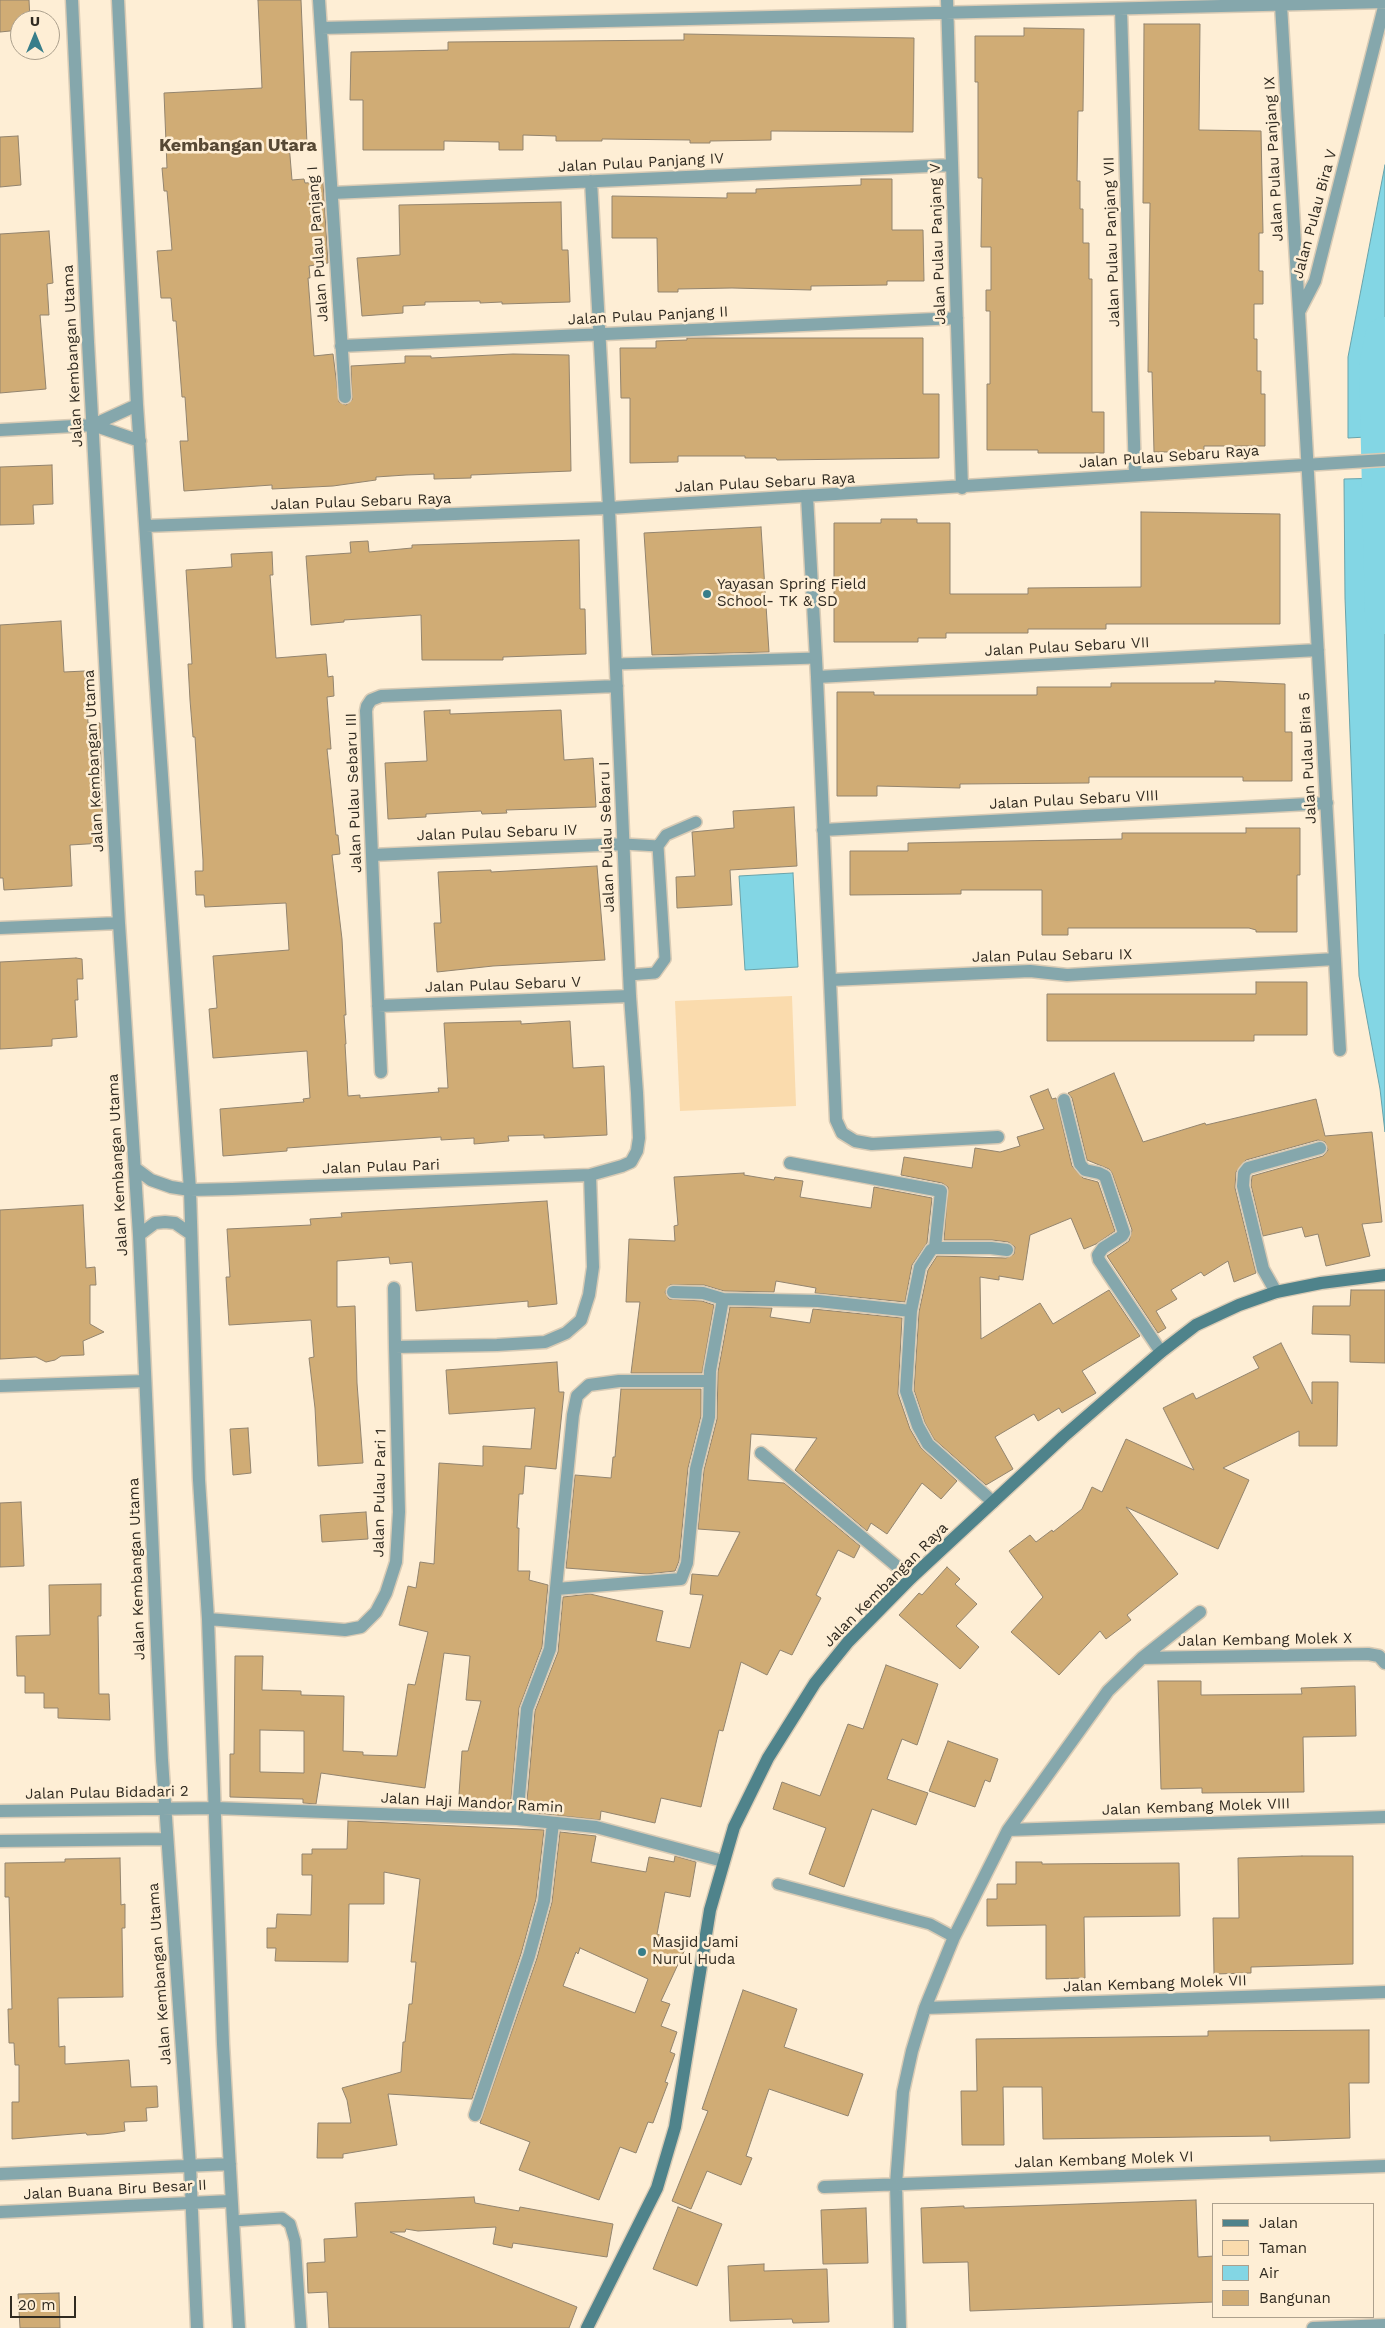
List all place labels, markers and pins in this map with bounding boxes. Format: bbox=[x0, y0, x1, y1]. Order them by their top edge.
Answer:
place label: Yayasan Spring Field School- TK & SD bbox=[717, 576, 866, 611]
marker: Yayasan Spring Field School- TK & SD bbox=[701, 588, 713, 600]
place label: Masjid Jami Nurul Huda bbox=[652, 1934, 739, 1969]
marker: Masjid Jami Nurul Huda bbox=[636, 1946, 648, 1958]

